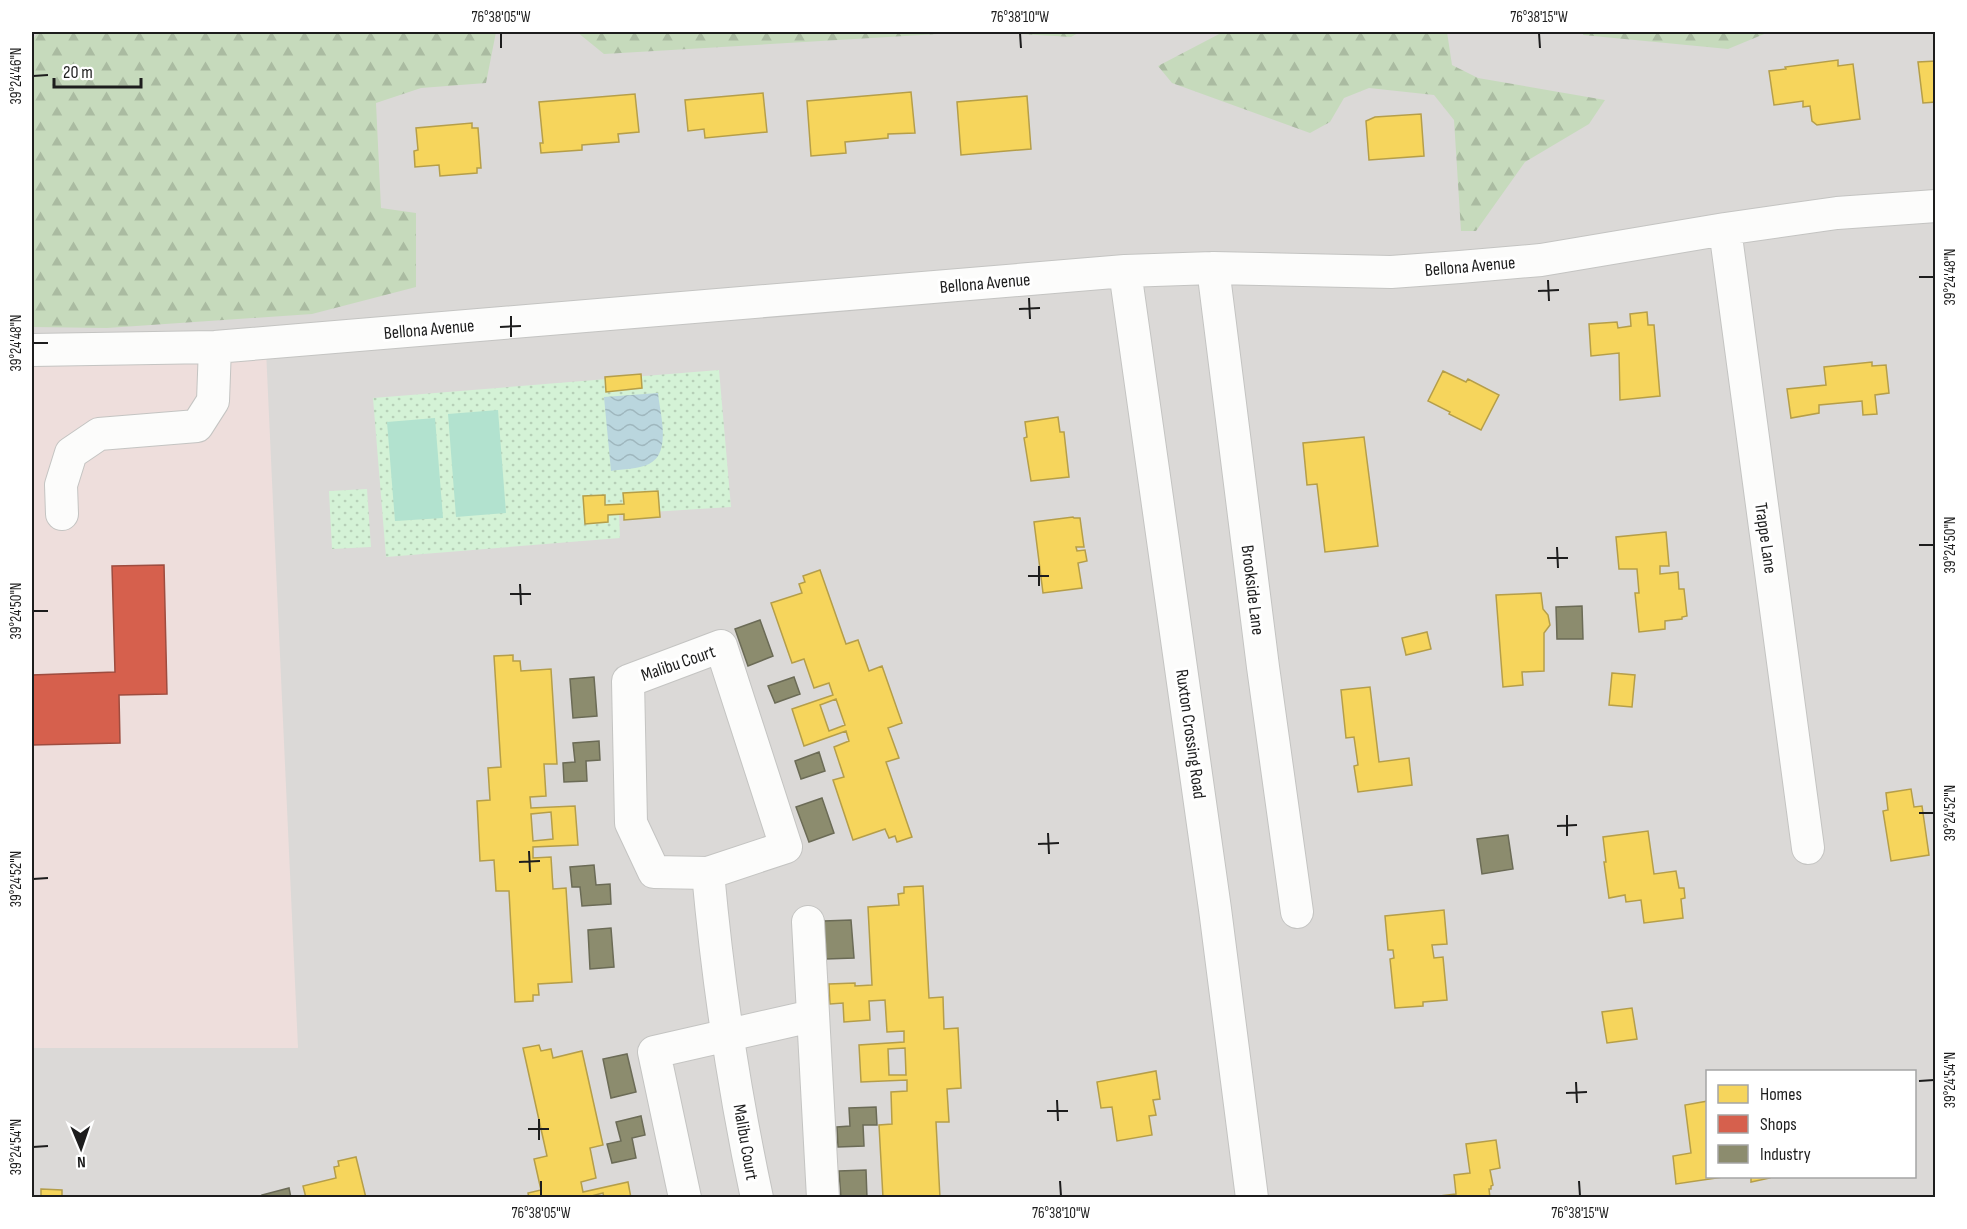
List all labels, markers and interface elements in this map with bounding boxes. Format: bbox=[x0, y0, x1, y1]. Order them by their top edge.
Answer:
text: 76°38'05"W bbox=[472, 8, 531, 27]
text: 76°38'10"W bbox=[991, 8, 1049, 27]
text: 76°38'15"W bbox=[1510, 8, 1568, 27]
text: 39°24'46"N bbox=[7, 48, 26, 105]
scale bar bbox=[54, 51, 141, 89]
text: 20 m bbox=[63, 62, 93, 83]
text: 39°24'48"N bbox=[1941, 249, 1960, 305]
street label: Bellona Avenue bbox=[1424, 252, 1516, 281]
street label: Bellona Avenue bbox=[939, 269, 1031, 298]
text: 39°24'48"N bbox=[7, 315, 26, 371]
street label: Bellona Avenue bbox=[383, 315, 475, 344]
street label: Trappe Lane bbox=[1750, 501, 1781, 575]
text: 39°24'50"N bbox=[1941, 517, 1960, 573]
street label: Brookside Lane bbox=[1237, 544, 1268, 636]
text: 39°24'50"N bbox=[7, 583, 26, 639]
street label: Malibu Court bbox=[638, 641, 718, 686]
street label: Ruxton Crossing Road bbox=[1171, 668, 1210, 800]
text: 39°24'52"N bbox=[1941, 785, 1960, 841]
text: 39°24'52"N bbox=[7, 851, 26, 907]
text: 39°24'54"N bbox=[1941, 1052, 1960, 1108]
legend bbox=[1706, 1070, 1916, 1178]
text: Homes bbox=[1760, 1084, 1802, 1105]
street label: Malibu Court bbox=[728, 1102, 763, 1182]
text: Shops bbox=[1760, 1114, 1797, 1135]
north arrow bbox=[51, 1118, 111, 1178]
text: 39°24'54"N bbox=[7, 1119, 26, 1175]
text: Industry bbox=[1760, 1144, 1811, 1165]
text: N bbox=[77, 1152, 86, 1171]
text: 76°38'05"W bbox=[512, 1204, 571, 1223]
text: 76°38'10"W bbox=[1032, 1204, 1090, 1223]
text: 76°38'15"W bbox=[1551, 1204, 1609, 1223]

